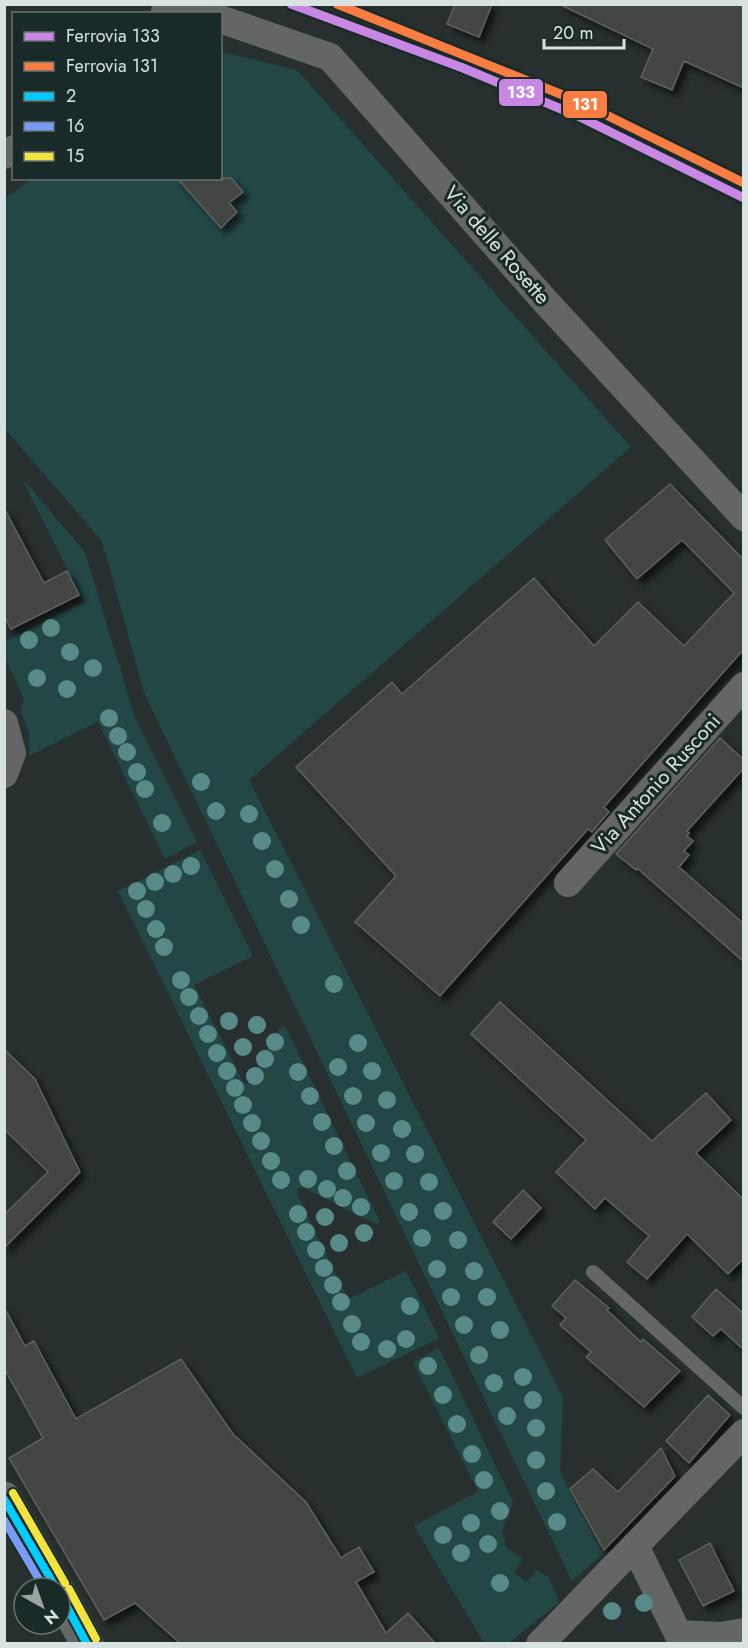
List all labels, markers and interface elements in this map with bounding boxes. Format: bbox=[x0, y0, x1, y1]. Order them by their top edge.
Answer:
legend bbox=[12, 12, 222, 180]
scale bar bbox=[544, 12, 624, 50]
text: 20 m bbox=[553, 20, 593, 46]
text: Ferrovia 133 bbox=[66, 23, 160, 49]
text: Ferrovia 131 bbox=[66, 53, 158, 79]
line badge: 133 bbox=[498, 78, 544, 107]
text: 133 bbox=[507, 81, 535, 104]
text: 2 bbox=[66, 83, 76, 109]
line badge: 131 bbox=[562, 90, 608, 119]
text: 131 bbox=[572, 93, 598, 116]
text: 16 bbox=[66, 113, 84, 139]
text: 15 bbox=[66, 143, 84, 169]
street label: Via delle Rosette bbox=[437, 179, 557, 311]
street label: Via Antonio Rusconi bbox=[584, 707, 728, 861]
north arrow bbox=[12, 1576, 72, 1636]
text: N bbox=[39, 1604, 64, 1630]

